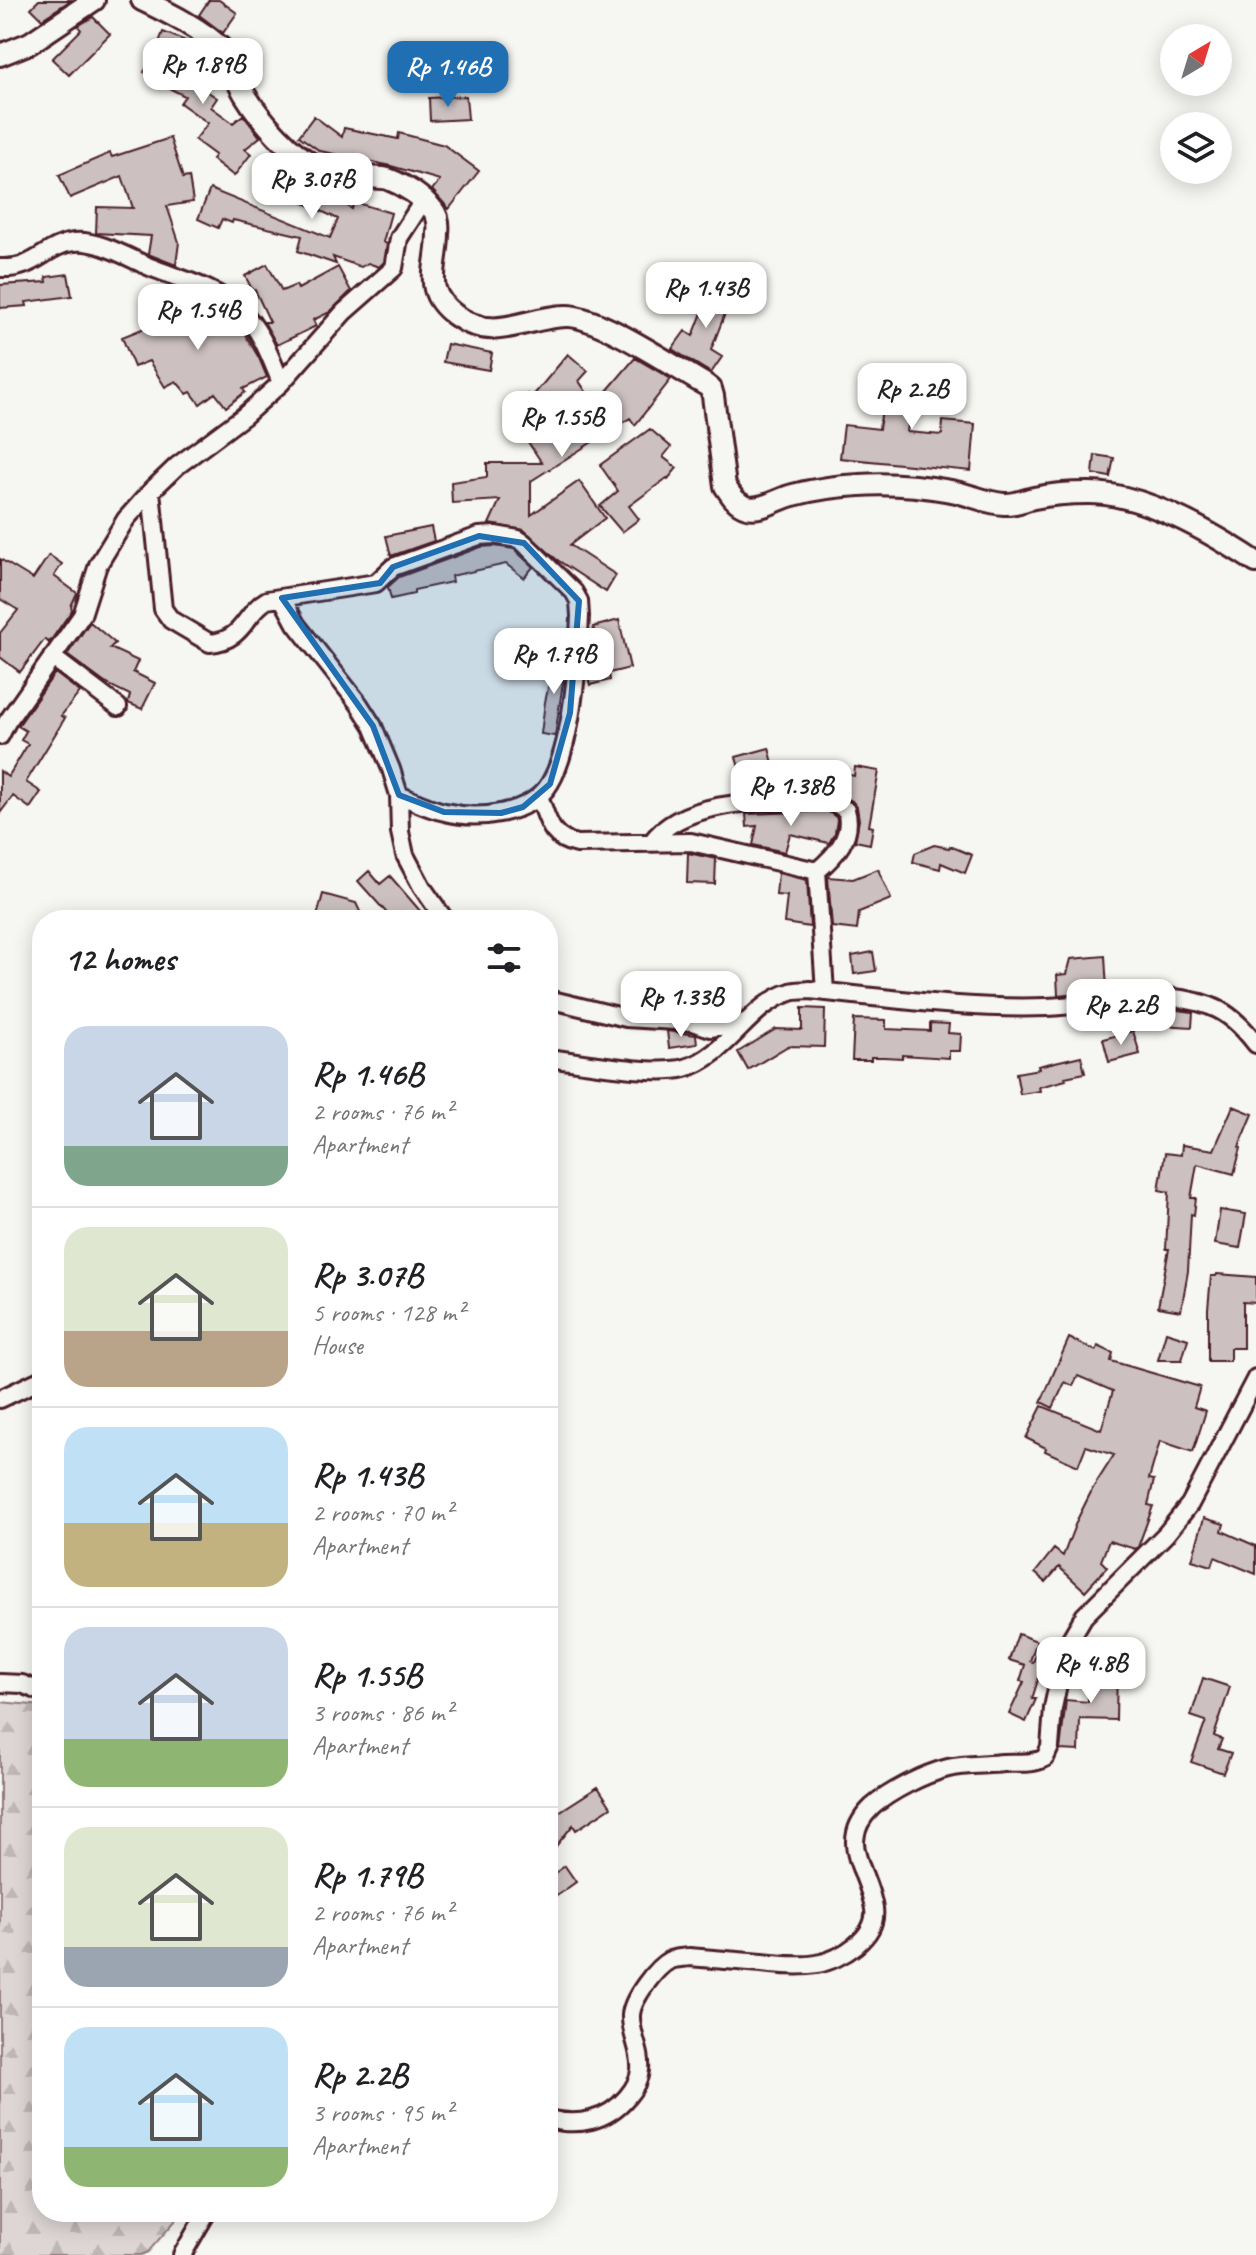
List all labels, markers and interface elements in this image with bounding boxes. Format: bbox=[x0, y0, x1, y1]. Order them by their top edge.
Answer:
north arrow bbox=[1160, 24, 1232, 96]
map controls bbox=[1160, 24, 1232, 184]
pin: Rp 1.89B bbox=[120, 38, 286, 106]
pin: Rp 1.46B bbox=[365, 41, 531, 109]
text: Rp 1.89B bbox=[161, 47, 245, 80]
text: Rp 1.46B bbox=[405, 50, 491, 83]
button: layers bbox=[1160, 112, 1232, 184]
pin: Rp 3.07B bbox=[229, 153, 395, 221]
text: Rp 3.07B bbox=[270, 162, 354, 195]
pin: Rp 1.43B bbox=[623, 262, 789, 330]
text: Rp 1.43B bbox=[664, 271, 748, 304]
pin: Rp 1.54B bbox=[115, 284, 281, 352]
text: Rp 1.54B bbox=[156, 293, 240, 326]
pin: Rp 2.2B bbox=[838, 363, 986, 431]
text: Rp 2.2B bbox=[876, 372, 948, 405]
pin: Rp 1.55B bbox=[479, 391, 645, 459]
text: Rp 1.55B bbox=[520, 400, 604, 433]
pin: Rp 1.79B bbox=[471, 628, 637, 696]
text: Rp 1.79B bbox=[512, 637, 596, 670]
pin: Rp 1.38B bbox=[708, 760, 874, 828]
text: Rp 1.38B bbox=[749, 769, 833, 802]
icon: filters bbox=[482, 936, 526, 980]
text: 12 homes bbox=[64, 937, 175, 980]
pin: Rp 1.33B bbox=[598, 971, 764, 1039]
pin: Rp 2.2B bbox=[1047, 979, 1195, 1047]
text: Rp 1.33B bbox=[639, 980, 723, 1013]
text: Rp 2.2B bbox=[1085, 988, 1157, 1021]
text: Rp 1.46B bbox=[312, 1052, 423, 1095]
icon: home bbox=[128, 1058, 224, 1154]
text: 2 rooms · 76 m² bbox=[312, 1095, 453, 1128]
text: Apartment bbox=[312, 1128, 408, 1161]
text: Rp 3.07B bbox=[312, 1253, 423, 1296]
icon: home bbox=[128, 1259, 224, 1355]
text: 5 rooms · 128 m² bbox=[312, 1296, 464, 1329]
text: House bbox=[312, 1329, 363, 1362]
text: Rp 1.43B bbox=[312, 1453, 423, 1496]
icon: home bbox=[128, 1459, 224, 1555]
text: 2 rooms · 70 m² bbox=[312, 1496, 453, 1529]
text: Apartment bbox=[312, 1529, 408, 1562]
pin: Rp 4.8B bbox=[1017, 1637, 1165, 1705]
text: Rp 4.8B bbox=[1055, 1646, 1127, 1679]
text: Rp 1.55B bbox=[312, 1653, 422, 1696]
icon: home bbox=[128, 1659, 224, 1755]
text: 3 rooms · 86 m² bbox=[312, 1696, 453, 1729]
text: Apartment bbox=[312, 1729, 408, 1762]
text: Rp 1.79B bbox=[312, 1853, 422, 1896]
icon: home bbox=[128, 1859, 224, 1955]
text: 2 rooms · 76 m² bbox=[312, 1896, 453, 1929]
text: Apartment bbox=[312, 1929, 408, 1962]
text: Rp 2.2B bbox=[312, 2053, 407, 2096]
icon: home bbox=[128, 2059, 224, 2155]
text: 3 rooms · 95 m² bbox=[312, 2096, 453, 2129]
text: Apartment bbox=[312, 2129, 408, 2162]

